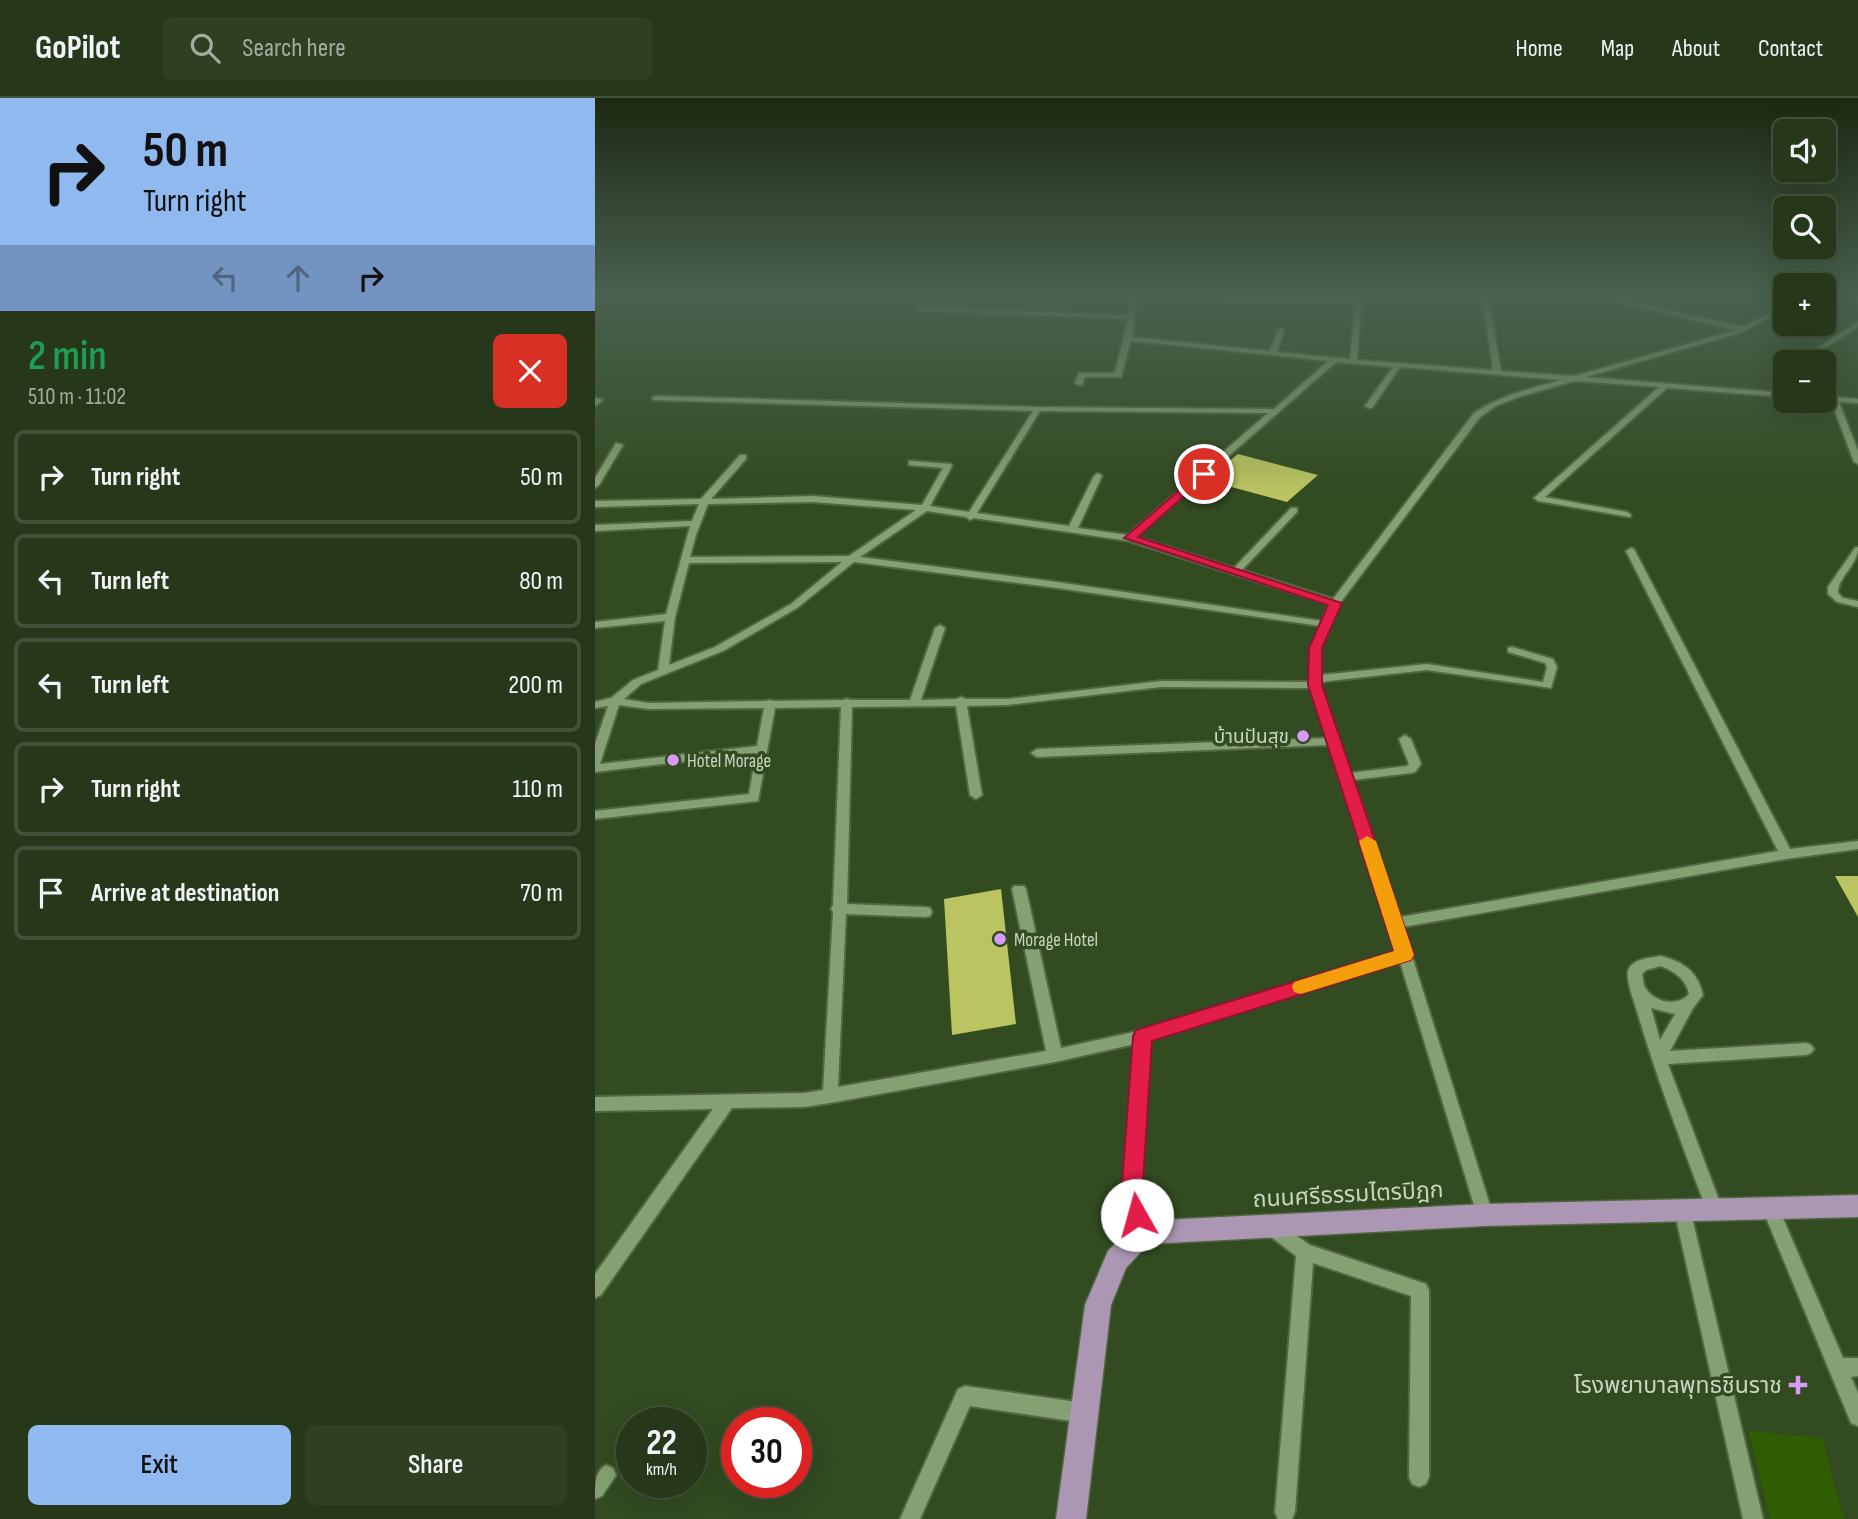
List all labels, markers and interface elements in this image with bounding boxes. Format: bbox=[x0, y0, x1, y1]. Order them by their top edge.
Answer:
search box bbox=[162, 17, 652, 80]
text: GoPilot bbox=[35, 28, 120, 68]
icon: search bbox=[186, 29, 224, 67]
text: Search here bbox=[242, 33, 346, 64]
text: Home bbox=[1515, 34, 1563, 63]
text: Map bbox=[1601, 34, 1634, 63]
text: About bbox=[1672, 34, 1720, 63]
text: Contact bbox=[1758, 34, 1823, 63]
map controls bbox=[1773, 119, 1836, 413]
button: sound bbox=[1773, 119, 1836, 182]
text: 50 m bbox=[143, 122, 228, 181]
icon: right bbox=[28, 126, 119, 217]
text: Turn right bbox=[143, 182, 247, 221]
button: search bbox=[1773, 196, 1836, 259]
icon: left bbox=[206, 259, 244, 297]
icon: ahead bbox=[279, 259, 317, 297]
icon: right bbox=[352, 259, 390, 297]
button: + bbox=[1773, 273, 1836, 336]
text: 2 min bbox=[28, 331, 107, 382]
button: close bbox=[493, 334, 567, 408]
button: − bbox=[1773, 350, 1836, 413]
text: 510 m · 11:02 bbox=[28, 383, 126, 411]
pin bbox=[1174, 444, 1234, 504]
icon: arrive bbox=[1185, 455, 1223, 493]
icon: right bbox=[32, 458, 70, 496]
text: Turn right bbox=[91, 462, 180, 493]
text: 50 m bbox=[520, 462, 563, 493]
icon: left bbox=[32, 562, 70, 600]
text: Turn left bbox=[91, 566, 169, 597]
text: 80 m bbox=[519, 566, 563, 597]
icon: left bbox=[32, 666, 70, 704]
text: Turn left bbox=[91, 670, 169, 701]
text: 200 m bbox=[508, 670, 563, 701]
place label: บ้านปันสุข bbox=[1214, 725, 1289, 749]
marker: บ้านปันสุข bbox=[1295, 728, 1311, 744]
place label: Hotel Morage bbox=[687, 750, 771, 773]
marker: Hotel Morage bbox=[665, 752, 681, 768]
icon: right bbox=[32, 770, 70, 808]
text: Turn right bbox=[91, 774, 180, 805]
text: 110 m bbox=[512, 774, 563, 805]
icon: arrive bbox=[32, 874, 70, 912]
text: Arrive at destination bbox=[91, 878, 279, 909]
text: 70 m bbox=[520, 878, 563, 909]
place label: Morage Hotel bbox=[1014, 929, 1098, 952]
marker: Morage Hotel bbox=[992, 931, 1008, 947]
street label: ถนนศรีธรรมไตรปิฎก bbox=[1252, 1176, 1444, 1214]
position arrow bbox=[1100, 1178, 1174, 1252]
place label: โรงพยาบาลพุทธชินราช bbox=[1574, 1372, 1782, 1400]
marker: โรงพยาบาลพุทธชินราช bbox=[1788, 1375, 1808, 1395]
speed limit sign: 30 bbox=[721, 1407, 812, 1498]
text: 22 bbox=[646, 1422, 677, 1465]
button: Exit bbox=[28, 1425, 291, 1505]
button: Share bbox=[305, 1425, 567, 1505]
text: km/h bbox=[646, 1459, 677, 1480]

